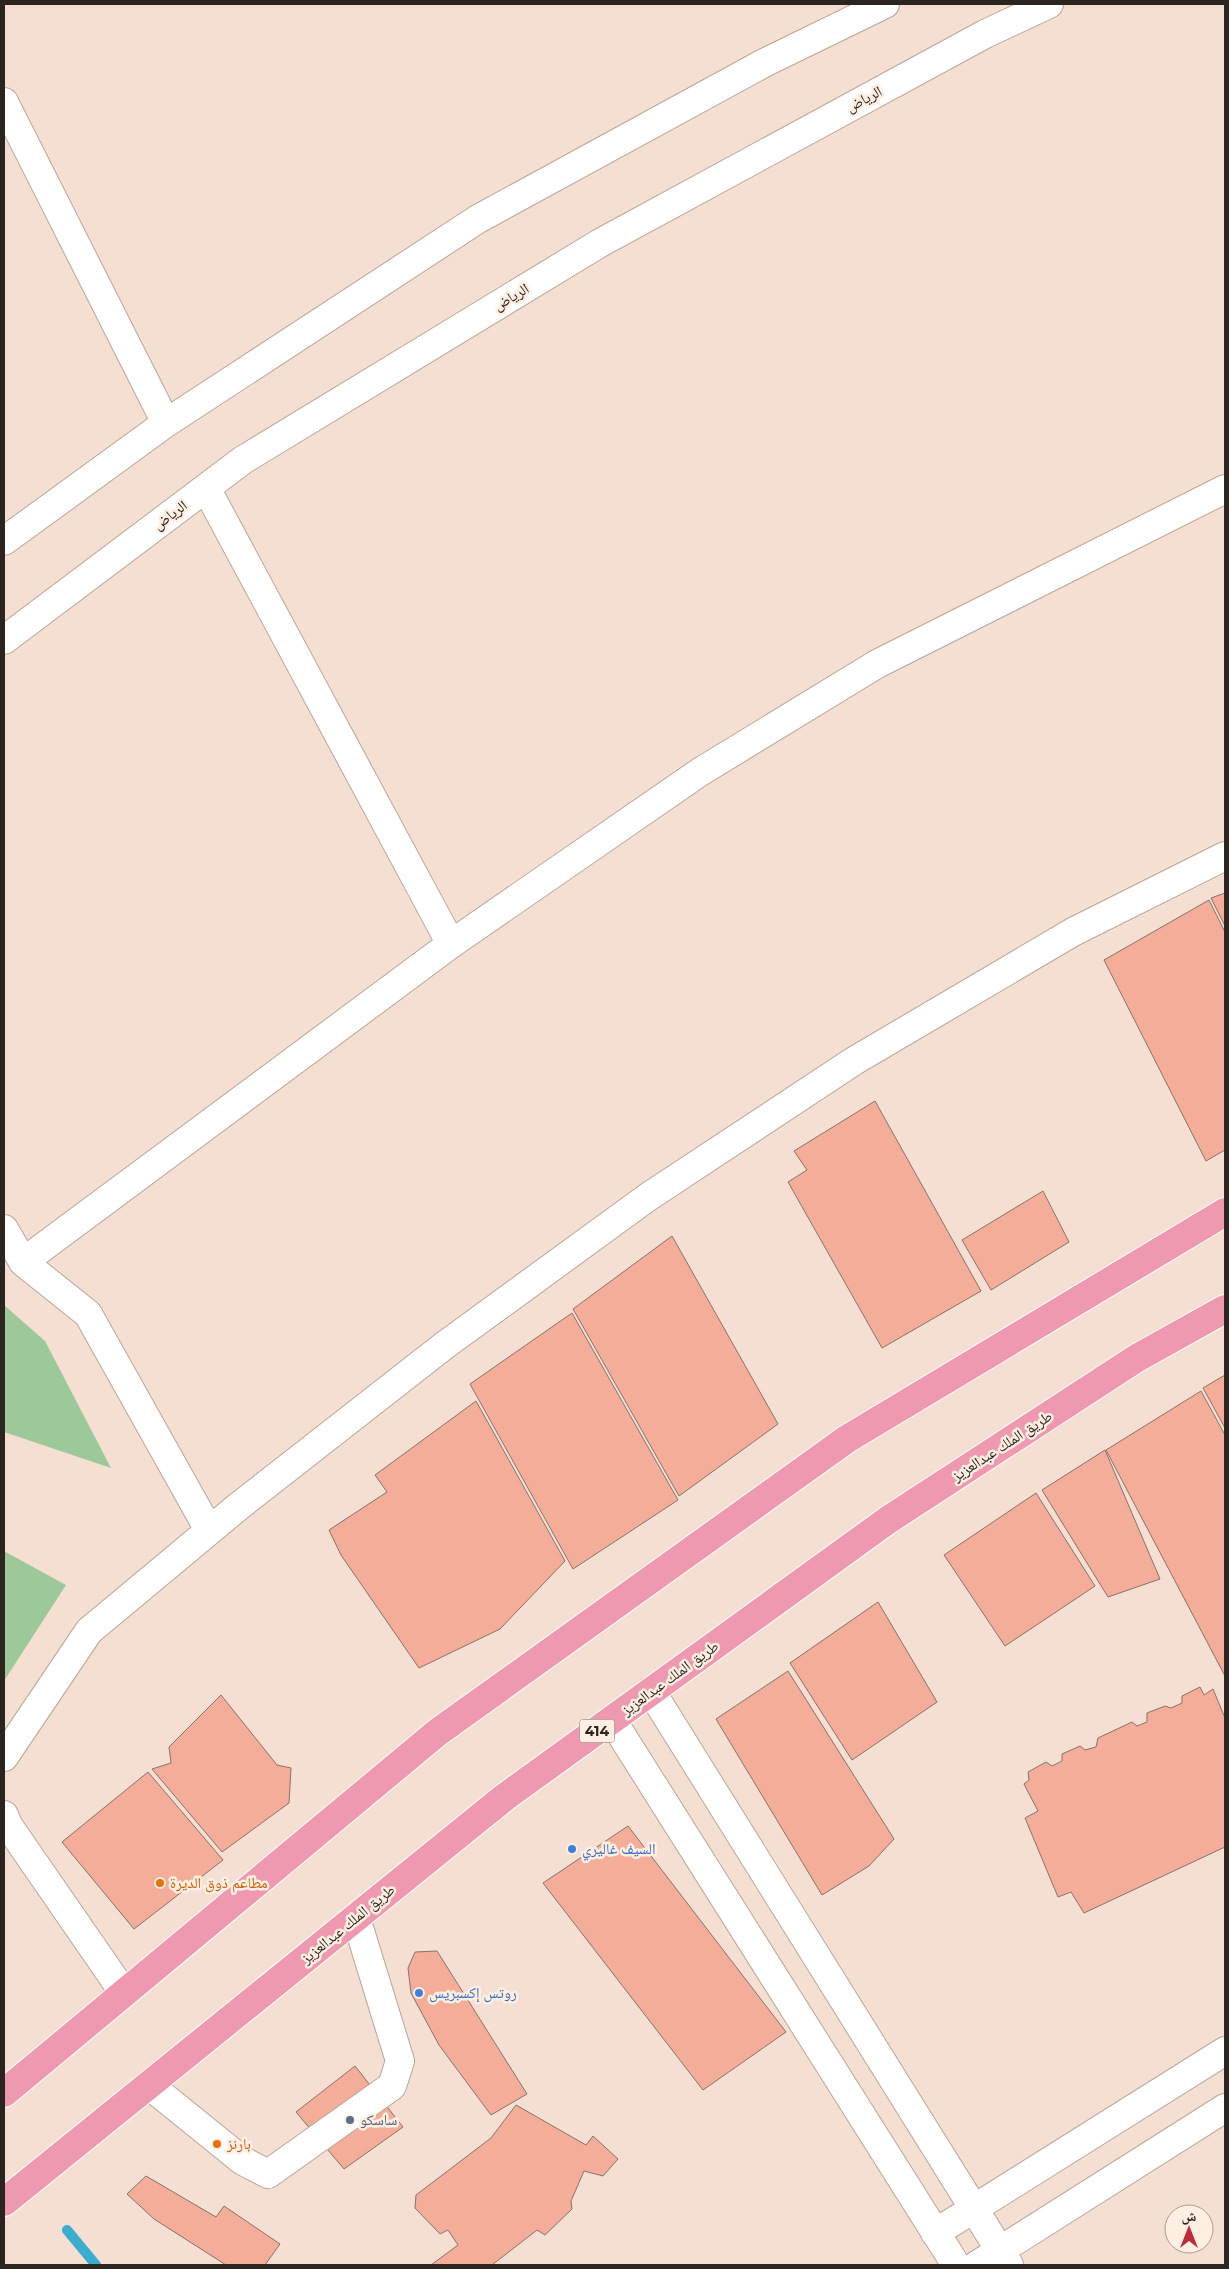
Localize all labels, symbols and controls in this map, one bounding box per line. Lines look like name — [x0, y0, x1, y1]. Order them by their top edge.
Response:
street label: الرياض — [842, 81, 886, 117]
street label: الرياض — [489, 279, 533, 315]
street label: الرياض — [149, 496, 191, 534]
street label: طريق الملك عبدالعزيز — [947, 1406, 1056, 1486]
street label: طريق الملك عبدالعزيز — [617, 1636, 723, 1721]
road number: 414 — [580, 1720, 614, 1742]
place label: السيف غاليري — [582, 1839, 656, 1861]
marker: السيف غاليري — [566, 1843, 578, 1855]
place label: مطاعم ذوق الديرة — [170, 1873, 268, 1893]
marker: مطاعم ذوق الديرة — [154, 1877, 166, 1889]
street label: طريق الملك عبدالعزيز — [296, 1880, 399, 1969]
place label: روتس إكسبريس — [429, 1983, 517, 2003]
marker: روتس إكسبريس — [413, 1987, 425, 1999]
place label: ساسكو — [360, 2110, 398, 2129]
marker: ساسكو — [344, 2114, 356, 2126]
place label: بارنز — [226, 2134, 251, 2153]
marker: بارنز — [211, 2138, 223, 2150]
north arrow — [1164, 2204, 1214, 2254]
text: ش — [1182, 2207, 1197, 2225]

